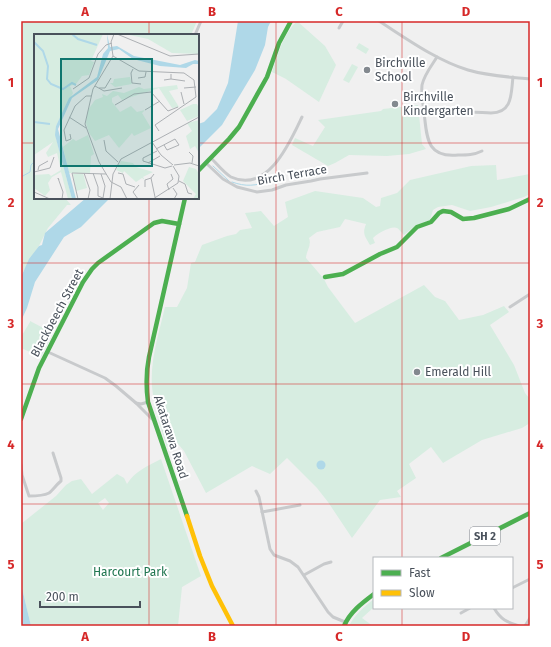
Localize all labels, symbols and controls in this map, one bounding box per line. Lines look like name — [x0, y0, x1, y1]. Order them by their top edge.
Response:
text: A — [80, 4, 89, 19]
text: B — [208, 4, 216, 19]
text: C — [335, 4, 343, 19]
text: D — [462, 4, 471, 19]
inset map — [34, 34, 199, 199]
place label: Birchville School — [375, 56, 425, 84]
marker: Birchville School — [362, 65, 372, 75]
text: 1 — [8, 75, 14, 90]
text: 1 — [537, 75, 543, 90]
place label: Birchville Kindergarten — [403, 90, 474, 118]
marker: Birchville Kindergarten — [390, 99, 400, 109]
street label: Birch Terrace — [256, 162, 328, 188]
text: 2 — [8, 195, 15, 210]
text: 2 — [537, 195, 544, 210]
street label: Blackbeech Street — [28, 266, 86, 359]
text: 3 — [7, 316, 15, 331]
text: 3 — [536, 316, 544, 331]
place label: Emerald Hill — [425, 365, 492, 379]
marker: Emerald Hill — [412, 367, 422, 377]
street label: Akatarawa Road — [151, 394, 191, 480]
text: 4 — [7, 437, 15, 452]
text: 4 — [536, 437, 544, 452]
road number: SH 2 — [470, 527, 500, 545]
text: 5 — [8, 557, 15, 572]
legend — [373, 557, 513, 609]
text: 5 — [537, 557, 544, 572]
park label: Harcourt Park — [93, 565, 168, 579]
text: Fast — [409, 566, 431, 580]
scale bar — [40, 583, 140, 609]
text: Slow — [409, 586, 435, 600]
text: 200 m — [46, 590, 79, 604]
text: A — [80, 629, 89, 644]
text: B — [208, 629, 216, 644]
text: C — [335, 629, 343, 644]
text: D — [462, 629, 471, 644]

